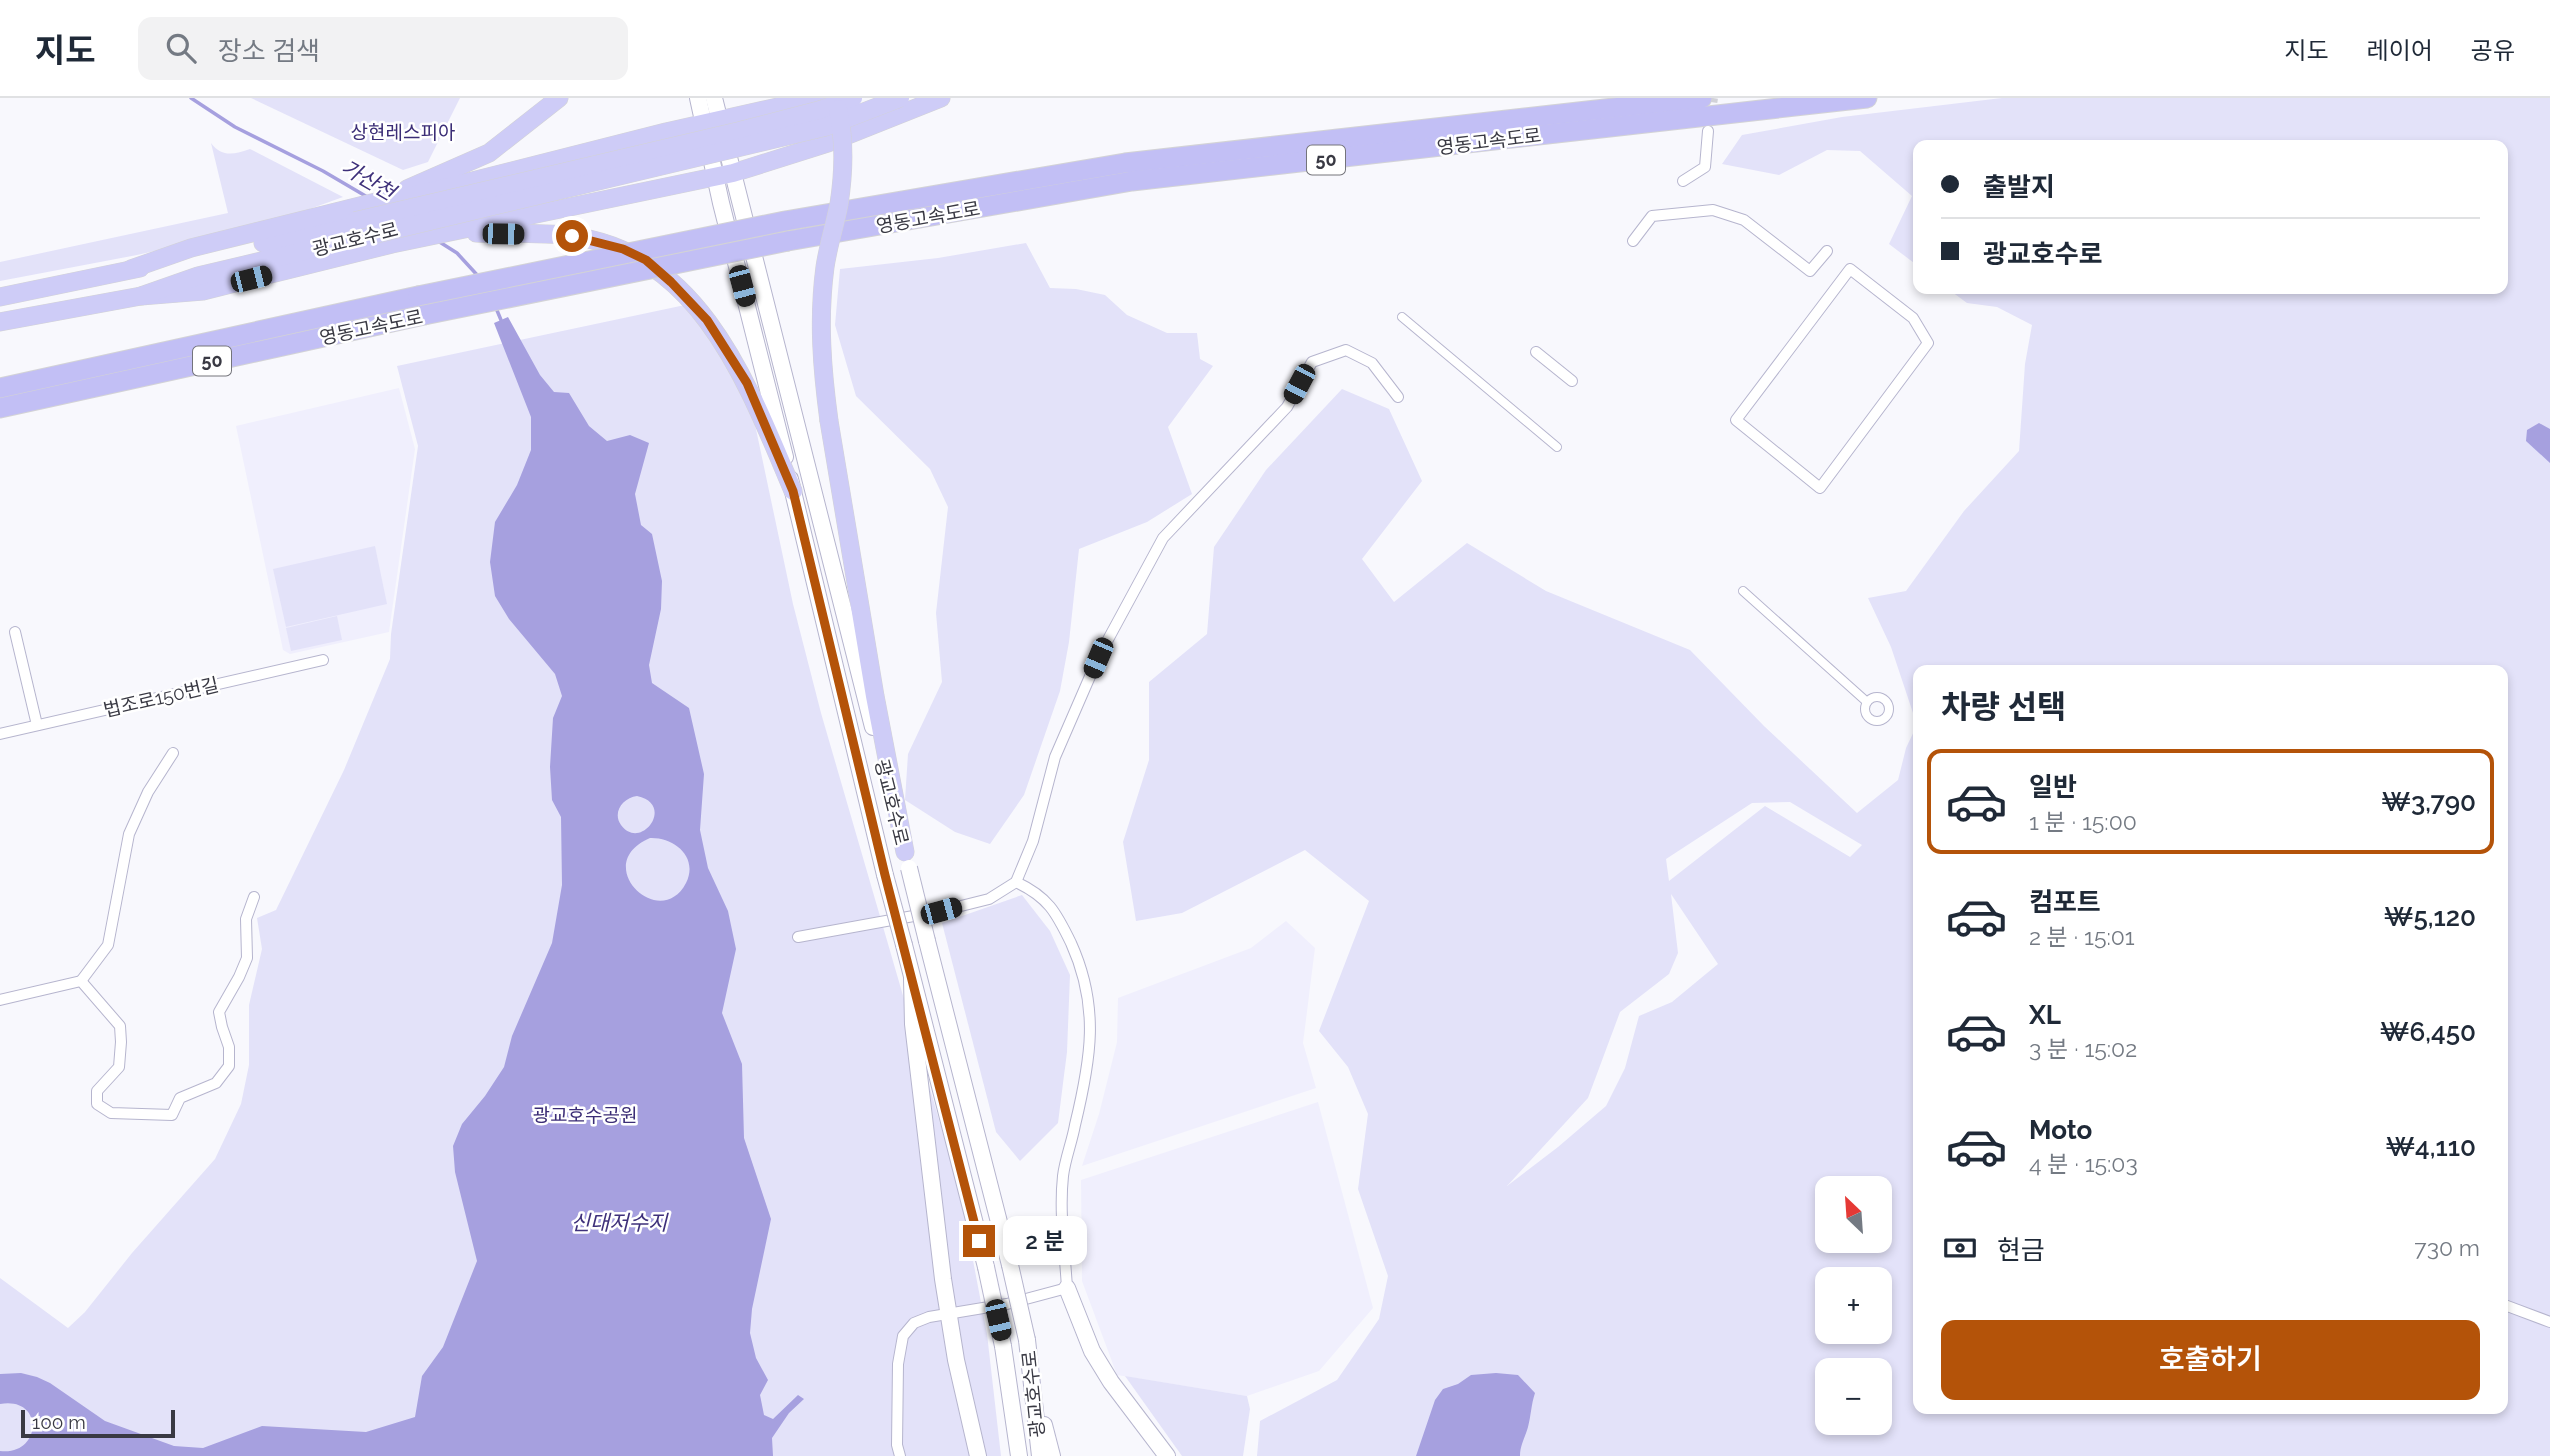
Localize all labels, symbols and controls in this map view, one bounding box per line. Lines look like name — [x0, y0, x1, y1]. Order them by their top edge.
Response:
search box — [138, 17, 628, 80]
icon: search — [162, 29, 200, 67]
text: 지도 — [35, 31, 96, 70]
text: 장소 검색 — [218, 36, 320, 66]
text: 지도 — [2284, 36, 2329, 65]
text: 레이어 — [2367, 36, 2433, 65]
text: 공유 — [2471, 36, 2515, 65]
park label: 상현레스피아 — [351, 121, 455, 143]
street label: 영동고속도로 — [1436, 124, 1542, 158]
road number: 50 — [1307, 146, 1345, 174]
water label: 가산천 — [337, 154, 402, 206]
text: 출발지 — [1983, 172, 2055, 202]
street label: 영동고속도로 — [874, 197, 982, 237]
street label: 광교호수로 — [310, 218, 400, 260]
route start — [556, 220, 588, 252]
car — [482, 223, 525, 245]
text: 광교호수로 — [1983, 239, 2103, 269]
car — [727, 263, 758, 309]
car — [229, 264, 274, 294]
street label: 영동고속도로 — [317, 305, 425, 349]
road number: 50 — [193, 346, 231, 376]
car — [1280, 361, 1319, 407]
car — [1081, 635, 1116, 681]
street label: 법조로150번길 — [101, 673, 221, 721]
text: 차량 선택 — [1941, 688, 2066, 725]
street label: 광교호수로 — [871, 757, 913, 847]
icon: car — [1945, 770, 2008, 833]
text: 일반 — [2029, 772, 2077, 802]
text: ₩3,790 — [2381, 787, 2476, 817]
text: 1 분 · 15:00 — [2029, 808, 2137, 835]
icon: car — [1945, 885, 2008, 948]
text: 컴포트 — [2029, 887, 2101, 917]
car — [918, 895, 965, 927]
text: ₩5,120 — [2384, 902, 2476, 932]
text: 2 분 · 15:01 — [2029, 923, 2135, 950]
icon: car — [1945, 1000, 2008, 1063]
text: XL — [2029, 1000, 2061, 1030]
text: ₩6,450 — [2380, 1017, 2476, 1047]
text: 3 분 · 15:02 — [2029, 1035, 2137, 1062]
park label: 광교호수공원 — [533, 1104, 637, 1126]
icon: car — [1945, 1115, 2008, 1178]
text: Moto — [2029, 1115, 2092, 1145]
text: ₩4,110 — [2385, 1132, 2476, 1162]
text: 4 분 · 15:03 — [2029, 1150, 2138, 1177]
north arrow — [1815, 1176, 1892, 1253]
map controls — [1815, 1176, 1892, 1435]
water label: 신대저수지 — [571, 1210, 669, 1235]
callout: 2 분 — [1004, 1216, 1088, 1266]
route end — [963, 1225, 995, 1257]
text: 2 분 — [1025, 1227, 1065, 1254]
icon: cash — [1941, 1229, 1979, 1267]
text: 730 m — [2414, 1234, 2480, 1261]
text: 현금 — [1997, 1235, 2045, 1265]
button: + — [1815, 1267, 1892, 1344]
car — [984, 1297, 1013, 1343]
button: 호출하기 — [1941, 1320, 2480, 1400]
street label: 광교호수로 — [1017, 1349, 1049, 1439]
button: − — [1815, 1358, 1892, 1435]
scale bar — [21, 1407, 175, 1439]
text: 100 m — [32, 1411, 86, 1433]

